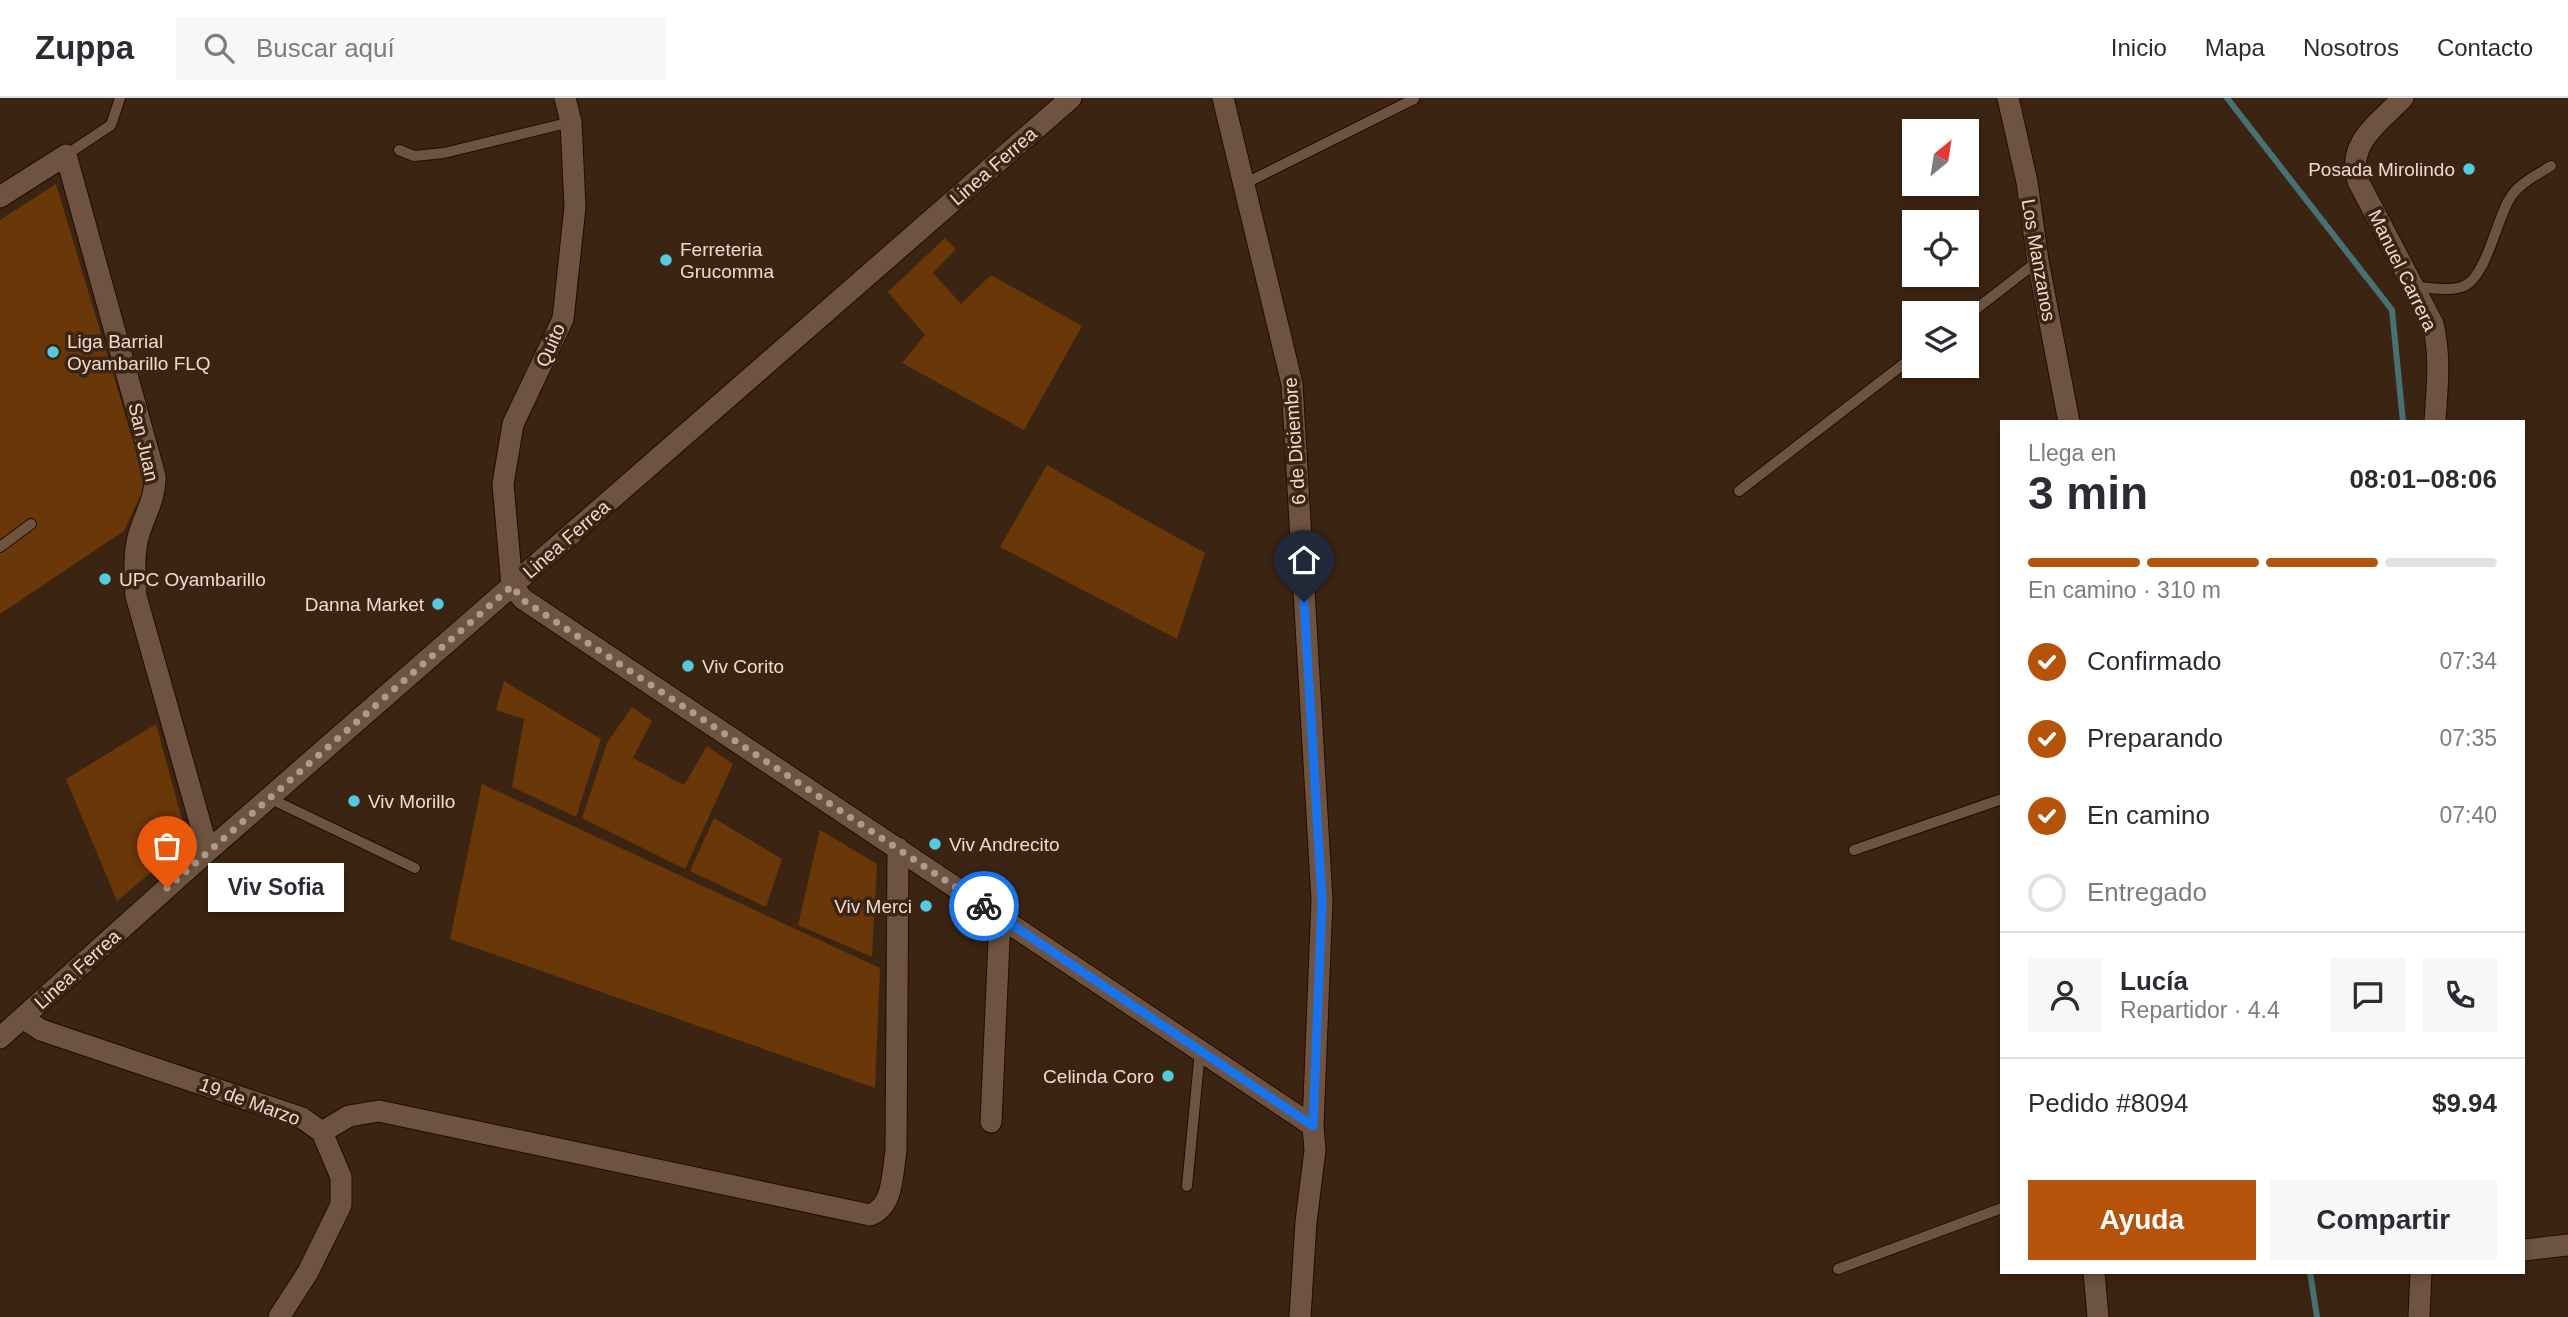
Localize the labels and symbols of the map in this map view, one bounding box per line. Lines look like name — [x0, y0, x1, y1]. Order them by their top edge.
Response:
north arrow — [1902, 119, 1979, 196]
street label: Linea Ferrea — [946, 123, 1041, 210]
place label: Posada Mirolindo — [2308, 159, 2455, 180]
marker: Posada Mirolindo — [2461, 161, 2477, 177]
street label: Los Manzanos — [2017, 197, 2060, 323]
street label: Manuel Carrera — [2364, 206, 2441, 335]
place label: Ferreteria Grucomma — [680, 239, 774, 282]
marker: Ferreteria Grucomma — [658, 252, 674, 268]
street label: Quito — [532, 320, 569, 370]
place label: Liga Barrial Oyambarillo FLQ — [67, 331, 211, 374]
marker: Liga Barrial Oyambarillo FLQ — [45, 344, 61, 360]
street label: 6 de Diciembre — [1280, 376, 1309, 505]
street label: San Juan — [124, 401, 163, 484]
street label: Linea Ferrea — [519, 496, 614, 583]
pin — [1274, 530, 1334, 602]
place label: UPC Oyambarillo — [119, 569, 266, 590]
marker: UPC Oyambarillo — [97, 571, 113, 587]
place label: Danna Market — [305, 594, 425, 615]
marker: Danna Market — [430, 596, 446, 612]
place label: Viv Corito — [702, 656, 784, 677]
marker: Viv Corito — [680, 658, 696, 674]
place label: Viv Morillo — [368, 791, 455, 812]
marker: Viv Morillo — [346, 793, 362, 809]
pin — [137, 816, 197, 888]
place label: Viv Andrecito — [949, 834, 1060, 855]
marker: Viv Andrecito — [927, 836, 943, 852]
callout: Viv Sofia — [209, 864, 346, 912]
courier — [949, 871, 1019, 941]
place label: Viv Merci — [834, 896, 912, 917]
marker: Viv Merci — [918, 898, 934, 914]
street label: Linea Ferrea — [30, 925, 125, 1013]
place label: Celinda Coro — [1043, 1066, 1154, 1087]
marker: Celinda Coro — [1160, 1068, 1176, 1084]
street label: 19 de Marzo — [197, 1074, 303, 1129]

